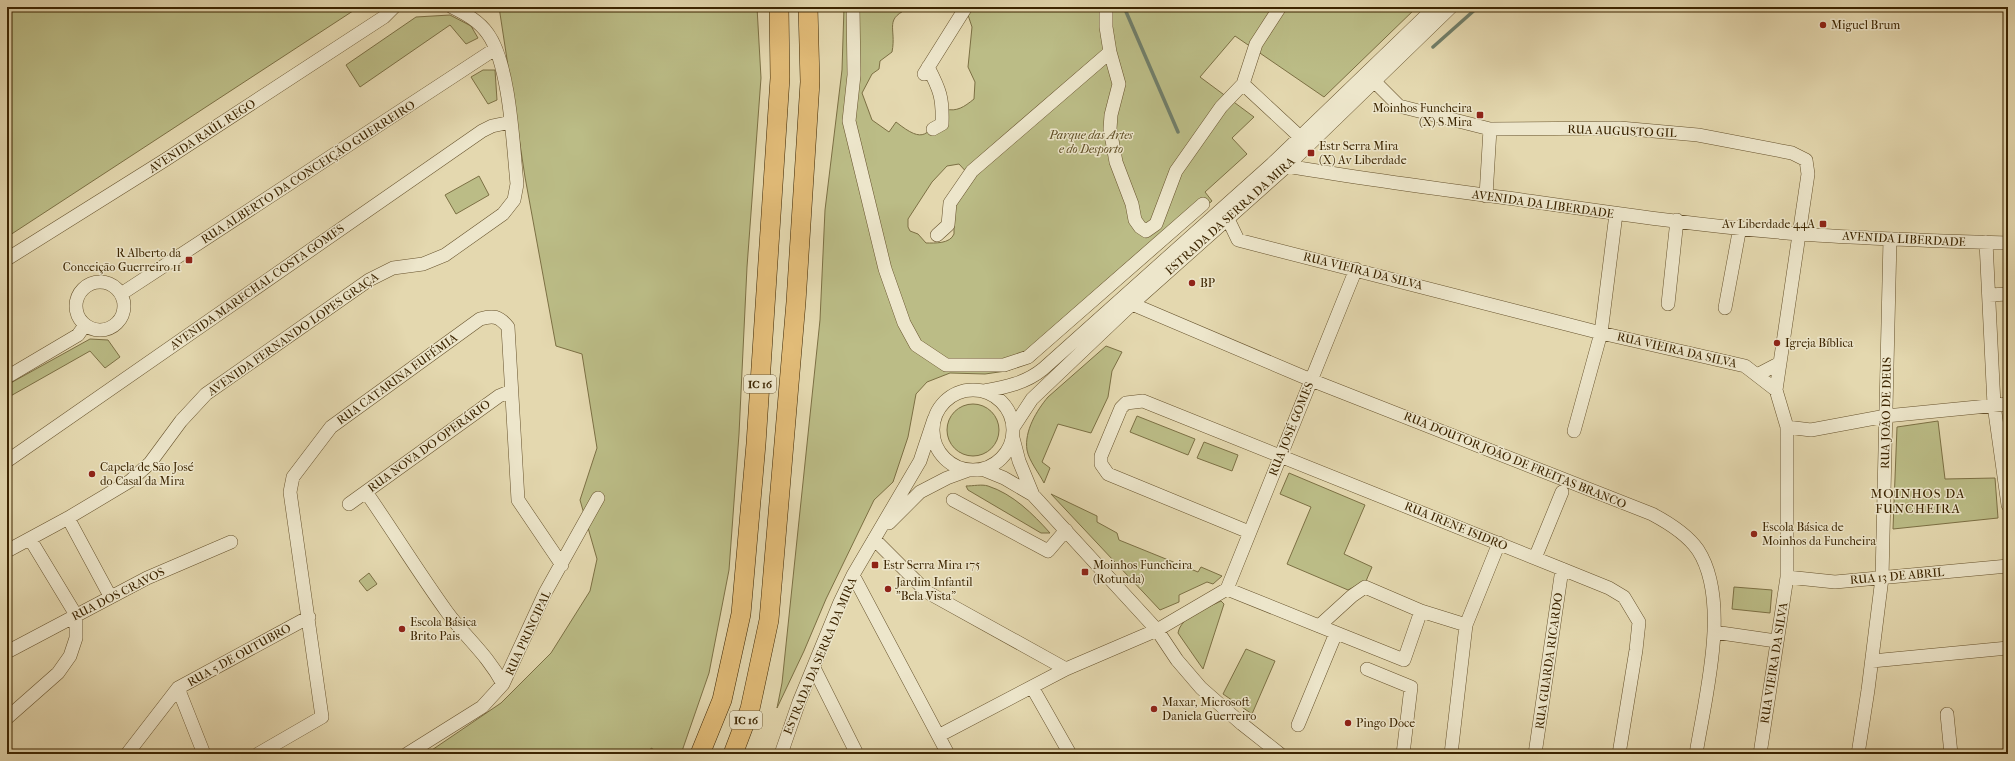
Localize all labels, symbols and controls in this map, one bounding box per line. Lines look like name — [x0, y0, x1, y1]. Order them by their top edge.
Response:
place label: Miguel Brum — [1831, 18, 1900, 32]
marker: Miguel Brum — [1818, 20, 1828, 30]
street label: AVENIDA RAÚL REGO — [145, 95, 258, 176]
street label: RUA ALBERTO DA CONCEIÇÃO GUERREIRO — [198, 97, 418, 247]
place label: Moinhos Funcheira (X) S Mira — [1373, 101, 1472, 129]
marker: Moinhos Funcheira (X) S Mira — [1475, 110, 1485, 120]
street label: RUA AUGUSTO GIL — [1567, 122, 1678, 140]
park label: Parque das Artes e do Desporto — [1048, 128, 1133, 156]
place label: Estr Serra Mira (X) Av Liberdade — [1319, 139, 1407, 167]
marker: Estr Serra Mira (X) Av Liberdade — [1306, 148, 1316, 158]
street label: ESTRADA DA SERRA DA MIRA — [1162, 154, 1298, 278]
street label: AVENIDA DA LIBERDADE — [1470, 187, 1615, 221]
place label: Av Liberdade 44A — [1721, 217, 1815, 231]
marker: Av Liberdade 44A — [1818, 219, 1828, 229]
street label: AVENIDA MARECHAL COSTA GOMES — [166, 221, 347, 353]
street label: AVENIDA LIBERDADE — [1841, 229, 1966, 249]
place label: R Alberto da Conceição Guerreiro 11 — [63, 246, 181, 275]
street label: RUA VIEIRA DA SILVA — [1302, 249, 1424, 293]
marker: R Alberto da Conceição Guerreiro 11 — [184, 255, 194, 265]
street label: AVENIDA FERNANDO LOPES GRAÇA — [204, 269, 381, 399]
place label: BP — [1200, 276, 1215, 290]
marker: BP — [1187, 278, 1197, 288]
street label: RUA VIEIRA DA SILVA — [1616, 329, 1739, 371]
street label: RUA CATARINA EUFÉMIA — [333, 330, 460, 427]
place label: Igreja Bíblica — [1785, 336, 1854, 350]
marker: Igreja Bíblica — [1772, 338, 1782, 348]
street label: RUA JOÃO DE DEUS — [1878, 357, 1894, 469]
road number: IC 16 — [744, 375, 776, 393]
street label: RUA JOSÉ GOMES — [1265, 380, 1316, 478]
street label: RUA NOVA DO OPERÁRIO — [364, 396, 493, 495]
street label: RUA DOUTOR JOÃO DE FREITAS BRANCO — [1402, 409, 1628, 511]
place label: Capela de São José do Casal da Mira — [100, 460, 194, 488]
marker: Capela de São José do Casal da Mira — [87, 469, 97, 479]
district label: MOINHOS DA FUNCHEIRA — [1871, 486, 1965, 516]
street label: RUA IRENE ISIDRO — [1402, 499, 1510, 553]
place label: Escola Básica de Moinhos da Funcheira — [1762, 520, 1876, 548]
marker: Escola Básica de Moinhos da Funcheira — [1749, 529, 1759, 539]
place label: Estr Serra Mira 175 — [883, 558, 980, 572]
place label: Moinhos Funcheira (Rotunda) — [1093, 558, 1193, 586]
marker: Estr Serra Mira 175 — [870, 560, 880, 570]
street label: RUA DOS CRAVOS — [69, 565, 167, 623]
street label: RUA 13 DE ABRIL — [1849, 565, 1946, 587]
marker: Moinhos Funcheira (Rotunda) — [1080, 567, 1090, 577]
street label: ESTRADA DA SERRA DA MIRA — [781, 575, 860, 737]
place label: Jardim Infantil "Bela Vista" — [895, 575, 973, 603]
marker: Jardim Infantil "Bela Vista" — [883, 584, 893, 594]
street label: RUA PRINCIPAL — [502, 588, 554, 678]
street label: RUA GUARDA RICARDO — [1532, 592, 1566, 730]
street label: RUA VIEIRA DA SILVA — [1757, 601, 1791, 725]
place label: Escola Básica Brito Pais — [410, 615, 477, 643]
street label: RUA 5 DE OUTUBRO — [185, 621, 293, 689]
marker: Escola Básica Brito Pais — [397, 624, 407, 634]
place label: Maxar, Microsoft Daniela Guerreiro — [1162, 695, 1256, 723]
marker: Maxar, Microsoft Daniela Guerreiro — [1149, 704, 1159, 714]
road number: IC 16 — [730, 711, 762, 729]
place label: Pingo Doce — [1356, 716, 1415, 730]
marker: Pingo Doce — [1343, 718, 1353, 728]

